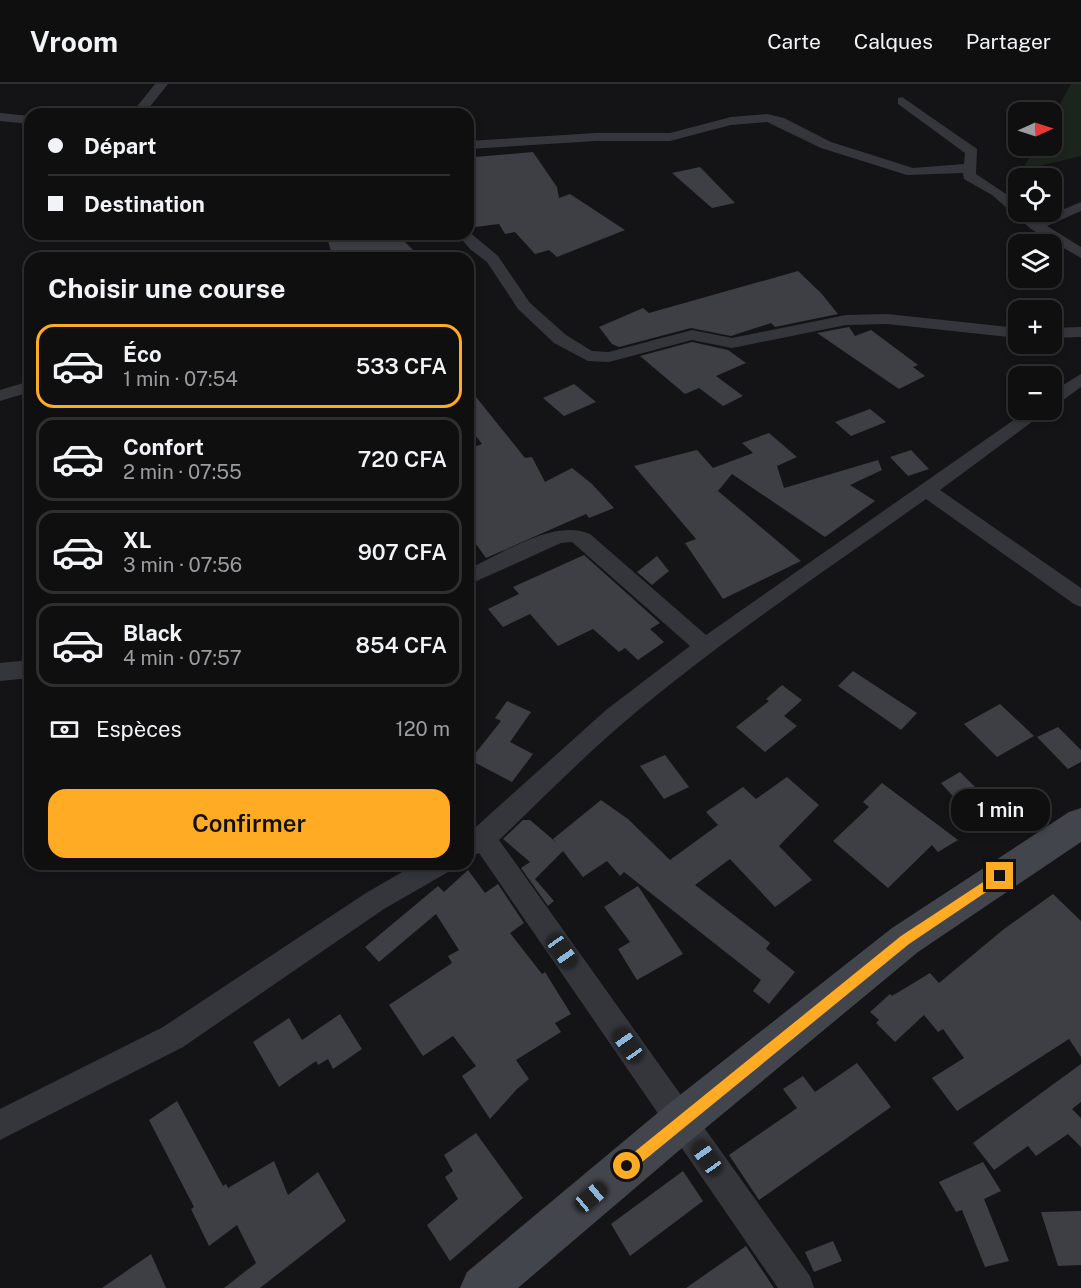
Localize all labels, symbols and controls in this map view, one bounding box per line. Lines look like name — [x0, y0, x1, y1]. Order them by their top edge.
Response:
text: Vroom — [30, 25, 118, 58]
text: Carte — [767, 29, 821, 54]
text: Calques — [854, 29, 933, 54]
text: Partager — [966, 29, 1051, 54]
north arrow — [1008, 102, 1062, 156]
map controls — [1008, 102, 1062, 420]
text: Départ — [84, 133, 156, 159]
button: locate — [1008, 168, 1062, 222]
text: Destination — [84, 191, 205, 217]
button: layers — [1008, 234, 1062, 288]
text: Choisir une course — [48, 272, 286, 304]
button: + — [1008, 300, 1062, 354]
icon: car — [51, 339, 105, 393]
text: Éco — [123, 341, 162, 367]
text: 533 CFA — [356, 353, 447, 379]
button: − — [1008, 366, 1062, 420]
text: 1 min · 07:54 — [123, 367, 238, 391]
icon: car — [51, 432, 105, 486]
text: Confort — [123, 434, 204, 460]
text: 720 CFA — [358, 446, 447, 472]
text: 2 min · 07:55 — [123, 460, 242, 484]
icon: car — [51, 525, 105, 579]
text: XL — [123, 527, 151, 553]
text: 907 CFA — [358, 539, 447, 565]
text: 3 min · 07:56 — [123, 553, 242, 577]
icon: car — [51, 618, 105, 672]
text: Black — [123, 620, 182, 646]
text: 854 CFA — [356, 632, 447, 658]
text: 4 min · 07:57 — [123, 646, 242, 670]
icon: cash — [48, 713, 81, 746]
text: Espèces — [96, 716, 182, 742]
text: 120 m — [396, 717, 450, 741]
button: Confirmer — [48, 789, 450, 858]
callout: 1 min — [950, 789, 1050, 831]
text: 1 min — [977, 798, 1024, 822]
route end — [986, 862, 1013, 889]
car — [544, 931, 580, 971]
car — [610, 1025, 646, 1065]
car — [689, 1138, 725, 1178]
route start — [613, 1152, 640, 1179]
car — [571, 1179, 611, 1215]

